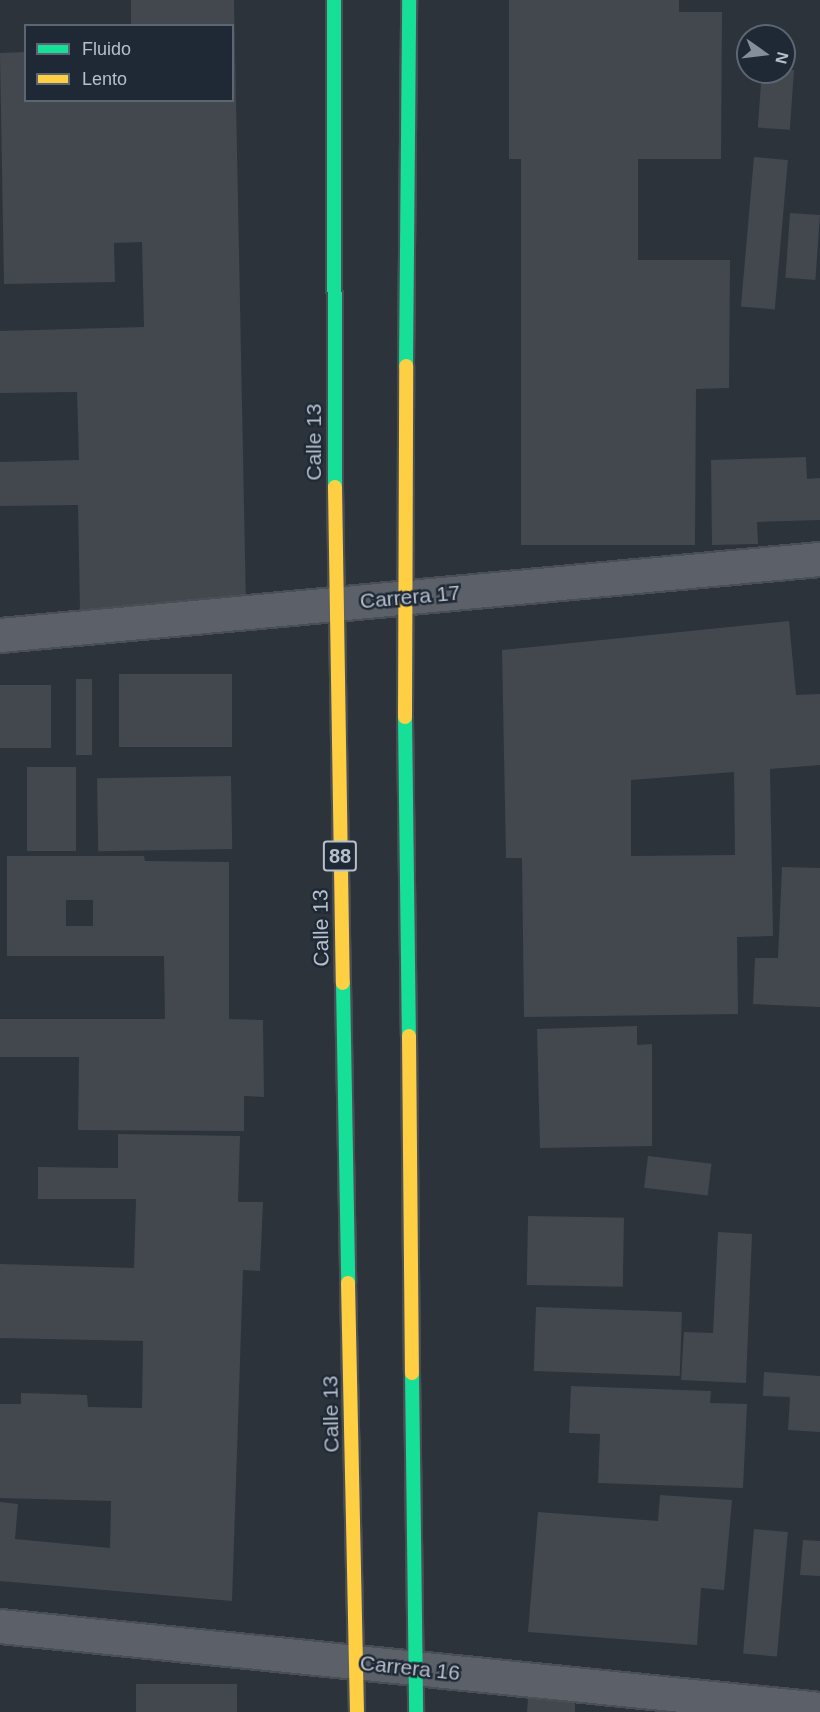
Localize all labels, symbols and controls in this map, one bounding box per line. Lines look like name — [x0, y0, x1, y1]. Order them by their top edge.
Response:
legend — [24, 24, 234, 102]
north arrow — [736, 24, 796, 84]
text: Fluido — [82, 39, 131, 59]
text: N — [772, 50, 792, 66]
text: Lento — [82, 69, 127, 89]
street label: Calle 13 — [301, 403, 327, 481]
street label: Carrera 17 — [359, 580, 461, 614]
road number: 88 — [322, 839, 358, 873]
street label: Calle 13 — [308, 889, 334, 967]
street label: Calle 13 — [318, 1375, 344, 1453]
street label: Carrera 16 — [359, 1650, 461, 1686]

